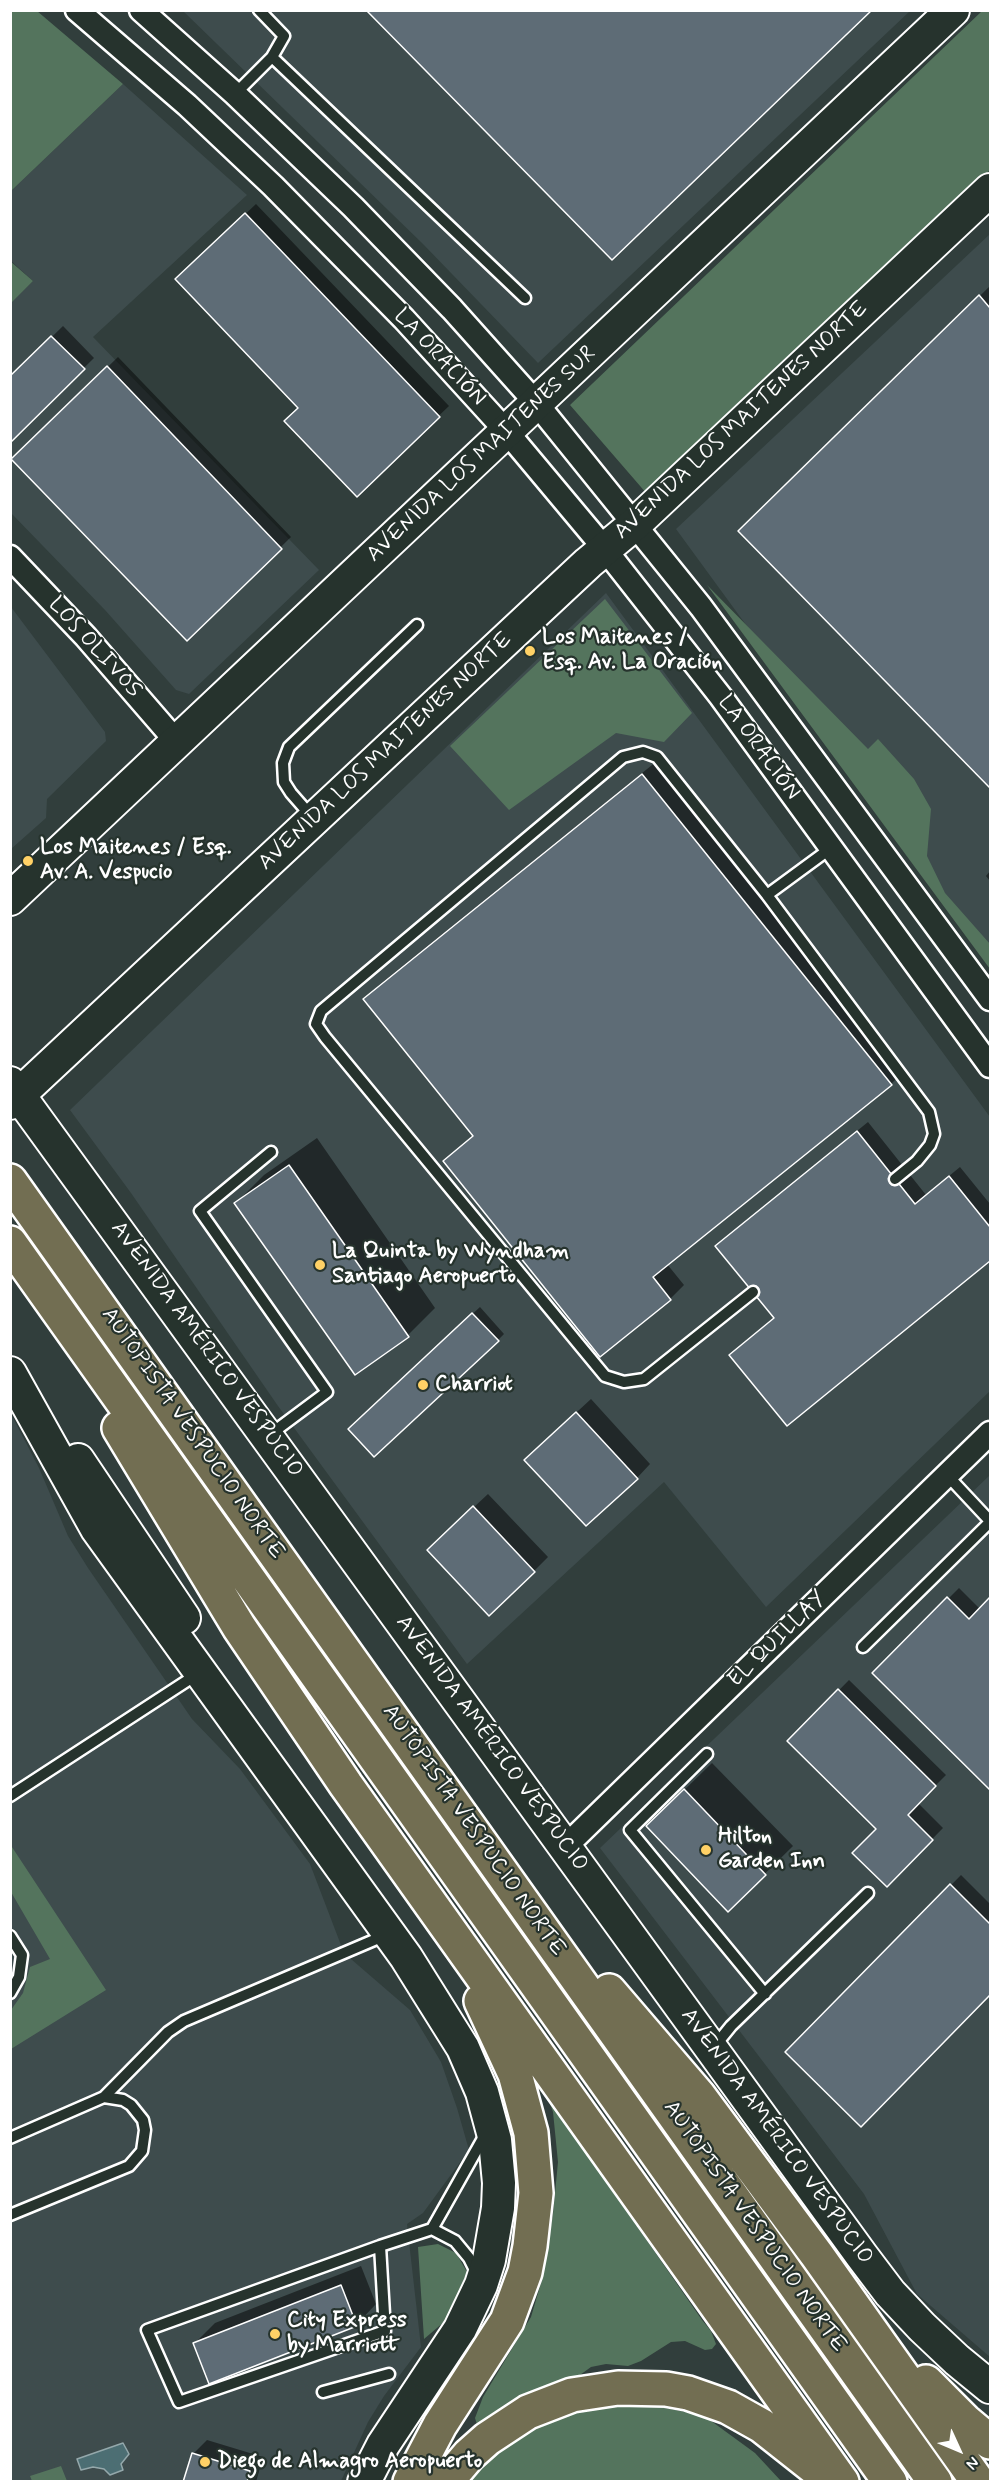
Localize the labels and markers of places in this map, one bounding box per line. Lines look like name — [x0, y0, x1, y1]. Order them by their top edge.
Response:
place label: Los Maitenes / Esq. Av. La Oración — [542, 625, 723, 676]
marker: Los Maitenes / Esq. Av. La Oración — [523, 644, 537, 658]
place label: Los Maitenes / Esq. Av. A. Vespucio — [40, 835, 232, 886]
marker: Los Maitenes / Esq. Av. A. Vespucio — [21, 854, 35, 868]
place label: La Quinta by Wyndham Santiago Aeropuerto — [332, 1239, 569, 1290]
marker: La Quinta by Wyndham Santiago Aeropuerto — [313, 1258, 327, 1272]
place label: Charriot — [435, 1372, 513, 1398]
marker: Charriot — [416, 1378, 430, 1392]
place label: Hilton Garden Inn — [718, 1824, 825, 1876]
marker: Hilton Garden Inn — [699, 1843, 713, 1857]
place label: City Express by Marriott — [287, 2308, 407, 2360]
marker: City Express by Marriott — [268, 2327, 282, 2341]
place label: Diego de Almagro Aeropuerto — [217, 2449, 482, 2475]
marker: Diego de Almagro Aeropuerto — [198, 2455, 212, 2469]

